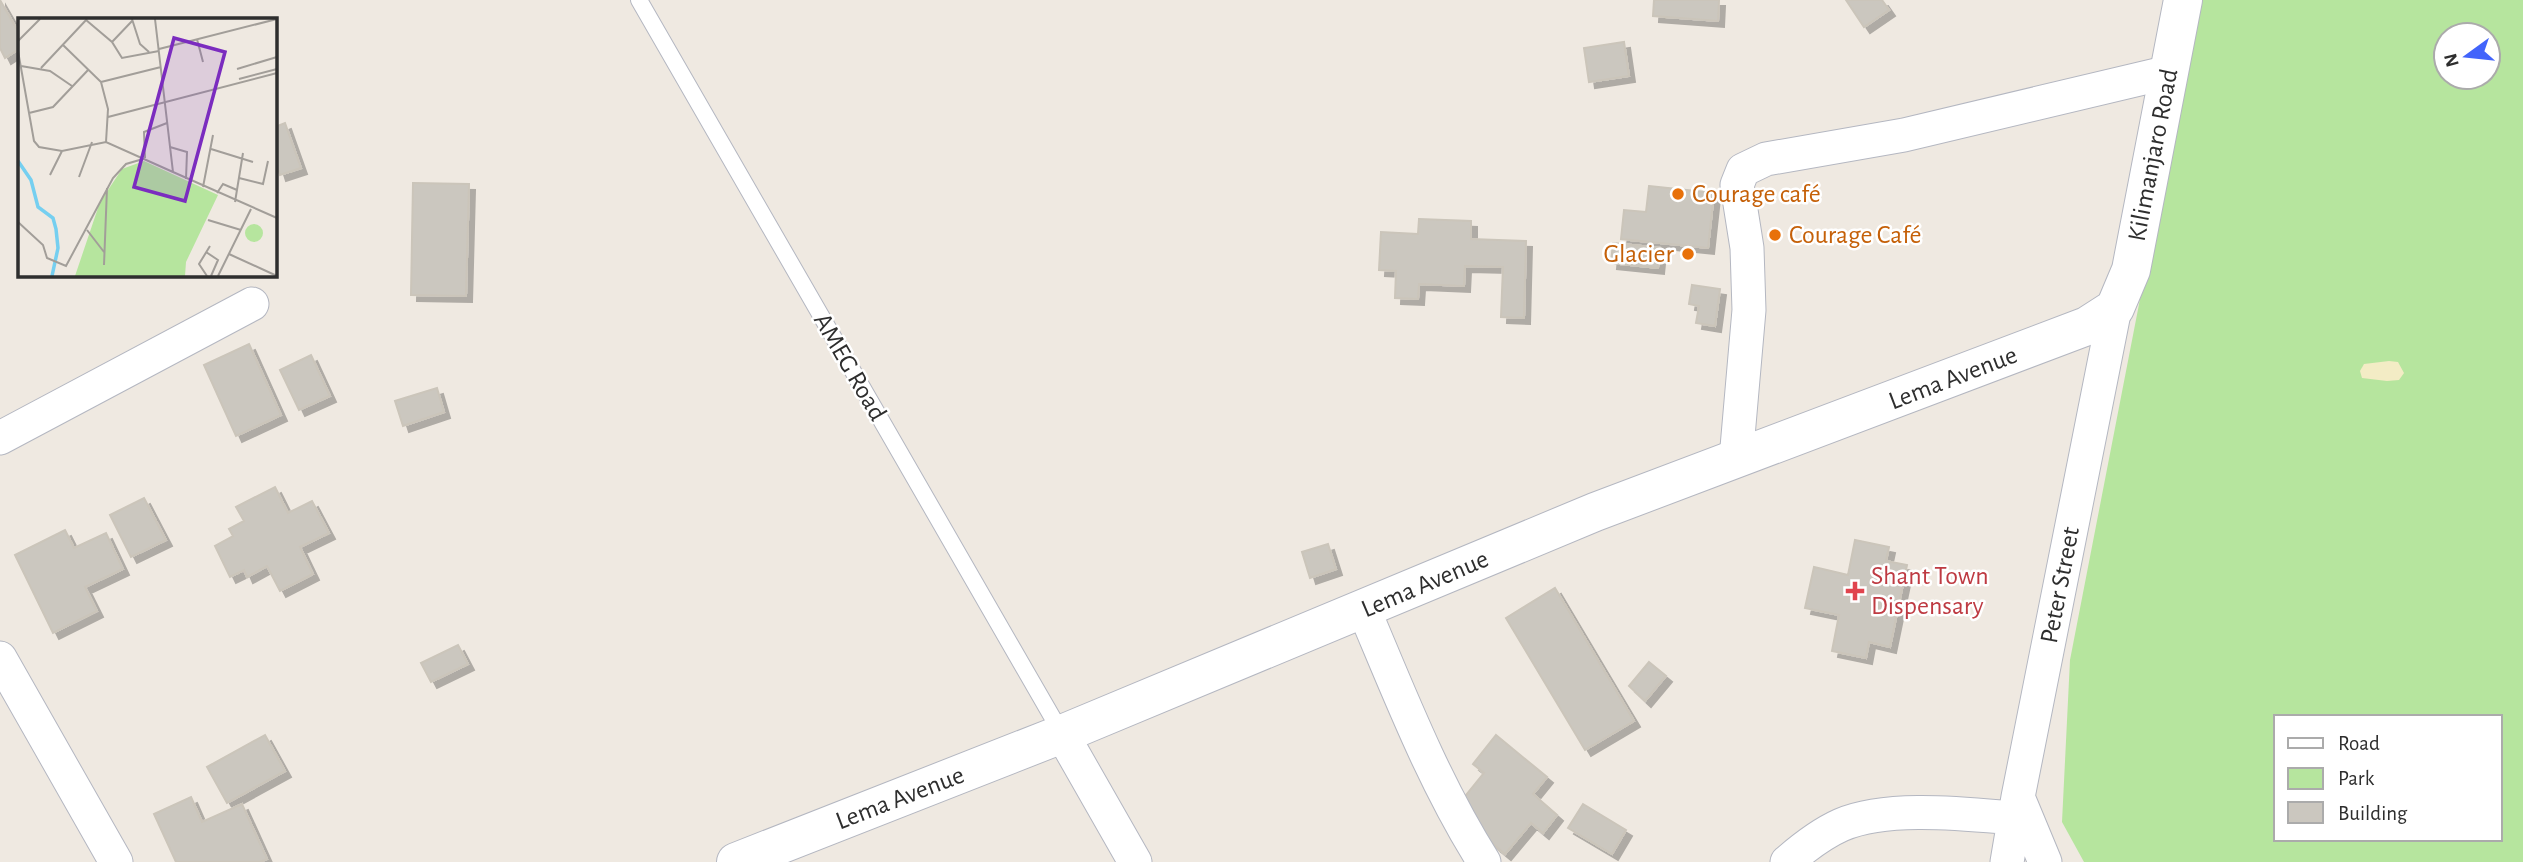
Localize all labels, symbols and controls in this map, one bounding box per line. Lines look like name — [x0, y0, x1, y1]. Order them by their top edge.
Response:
inset map — [18, 18, 276, 276]
north arrow — [2432, 21, 2502, 91]
text: N — [2441, 51, 2463, 69]
street label: Kilimanjaro Road — [2124, 67, 2182, 243]
place label: Courage café — [1692, 181, 1821, 207]
marker: Courage café — [1670, 186, 1686, 202]
place label: Courage Café — [1789, 222, 1922, 248]
marker: Courage Café — [1767, 227, 1783, 243]
place label: Glacier — [1604, 241, 1675, 267]
marker: Glacier — [1680, 246, 1696, 262]
street label: AMEG Road — [809, 309, 891, 425]
street label: Lema Avenue — [1885, 342, 2021, 414]
street label: Peter Street — [2036, 524, 2084, 646]
street label: Lema Avenue — [1358, 546, 1492, 622]
place label: Shant Town Dispensary — [1871, 563, 1989, 619]
marker: Shant Town Dispensary — [1845, 581, 1865, 601]
legend — [2274, 715, 2502, 841]
text: Road — [2338, 733, 2380, 754]
street label: Lema Avenue — [832, 762, 968, 834]
text: Park — [2338, 768, 2375, 789]
text: Building — [2338, 803, 2408, 824]

